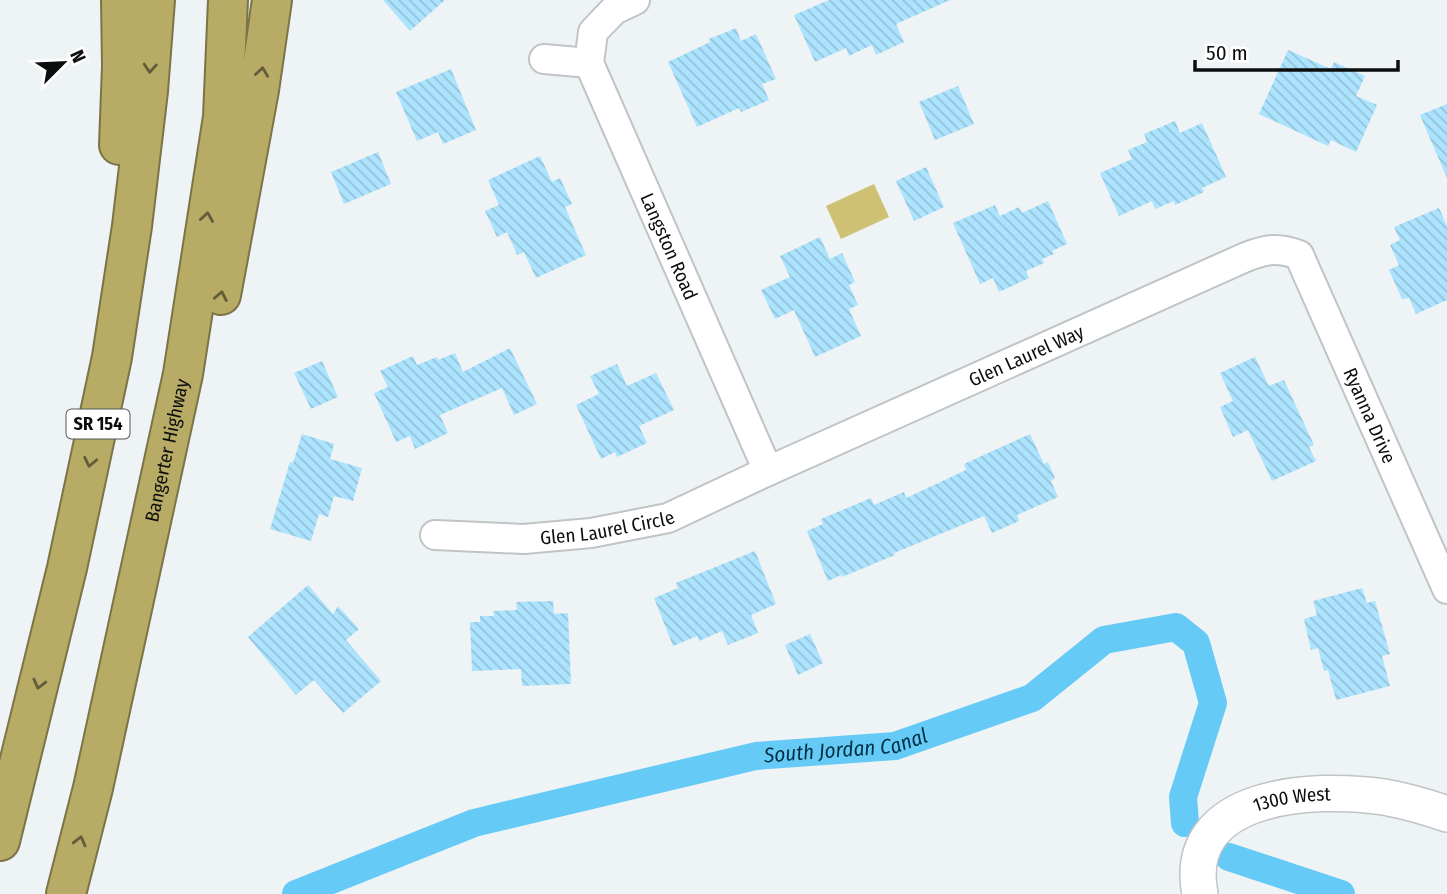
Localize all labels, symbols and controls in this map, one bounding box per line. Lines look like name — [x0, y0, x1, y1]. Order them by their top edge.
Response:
north arrow — [28, 28, 98, 98]
scale bar — [1195, 28, 1398, 72]
text: 50 m — [1206, 40, 1248, 66]
text: N — [65, 46, 91, 66]
one-way arrow — [143, 63, 158, 74]
one-way arrow — [254, 66, 269, 78]
street label: Langston Road — [636, 189, 703, 303]
one-way arrow — [199, 211, 214, 223]
one-way arrow — [212, 290, 227, 302]
street label: Glen Laurel Way — [965, 320, 1088, 391]
street label: Ryanna Drive — [1339, 364, 1401, 467]
street label: Bangerter Highway — [140, 376, 193, 524]
road number: SR 154 — [66, 410, 130, 438]
one-way arrow — [83, 456, 98, 468]
street label: Glen Laurel Circle — [539, 505, 678, 549]
one-way arrow — [33, 678, 47, 690]
water label: South Jordan Canal — [762, 723, 931, 768]
street label: 1300 West — [1250, 782, 1332, 816]
one-way arrow — [72, 835, 86, 847]

